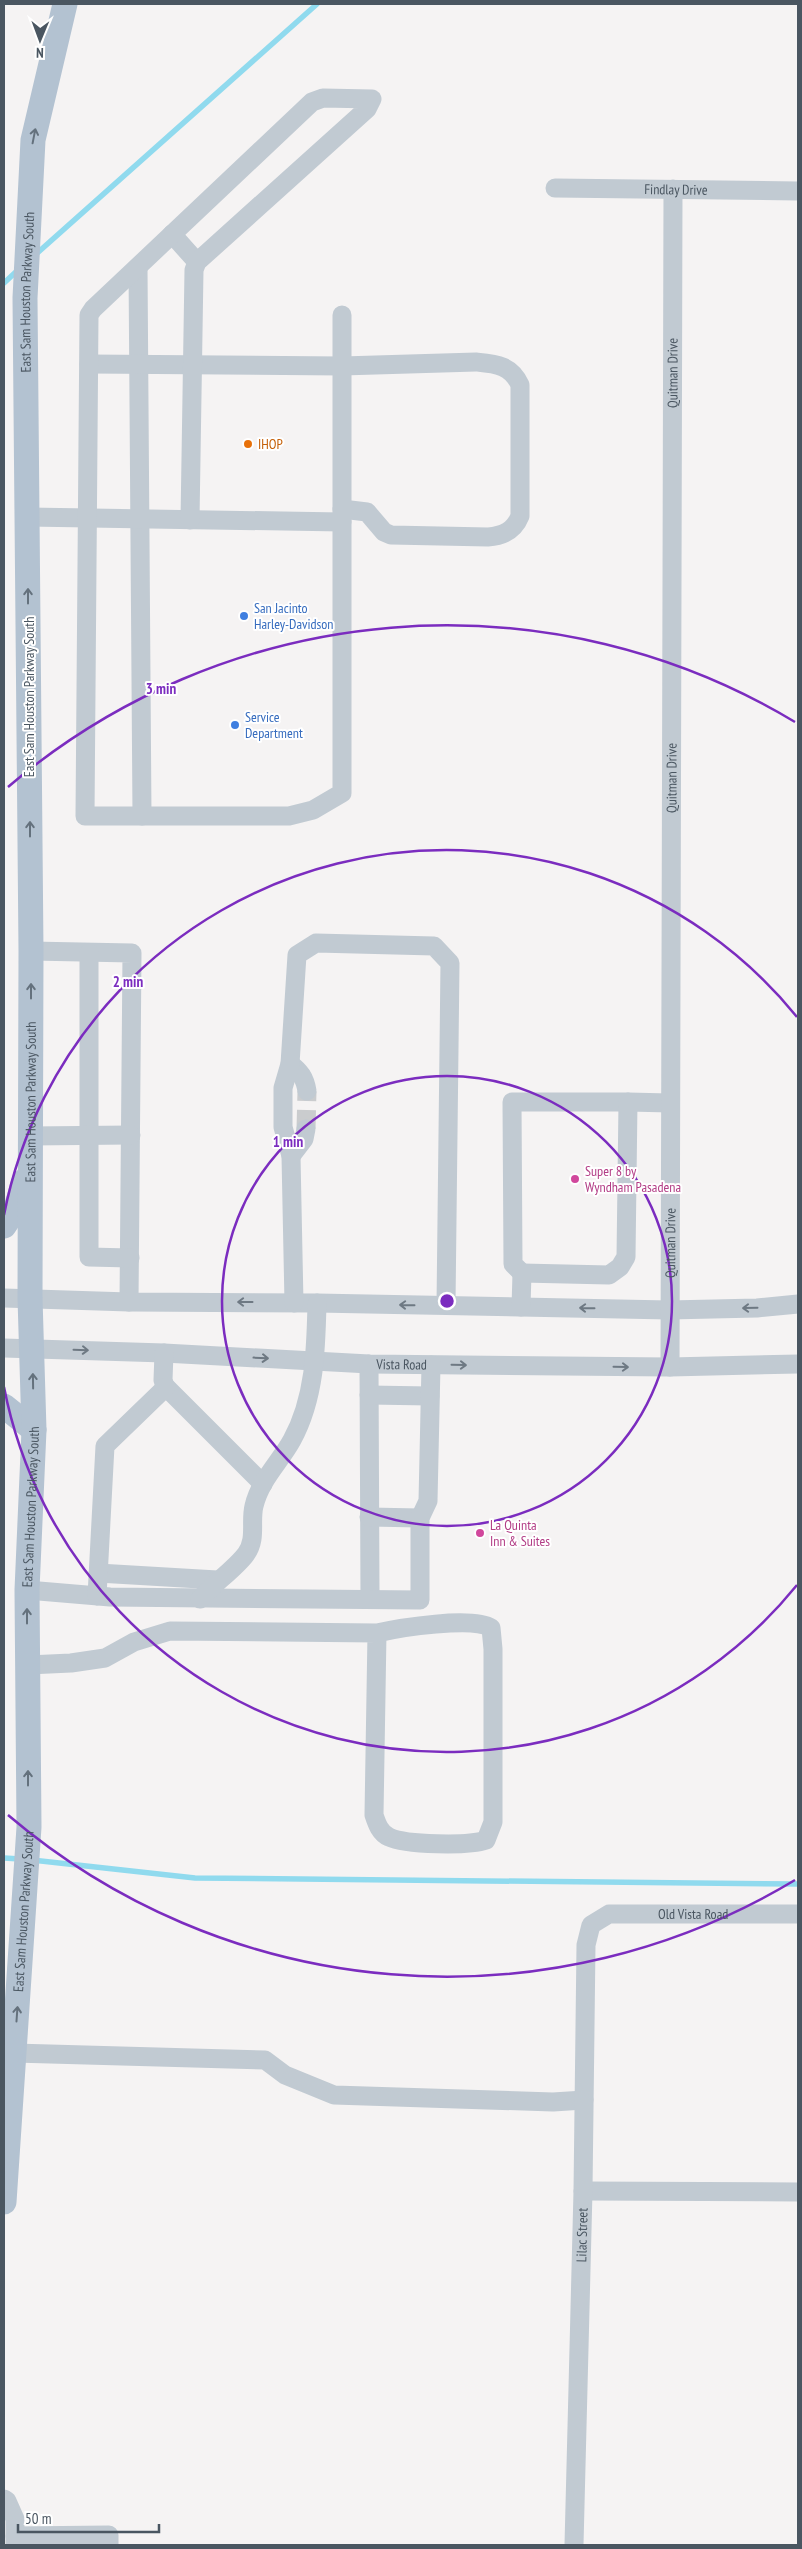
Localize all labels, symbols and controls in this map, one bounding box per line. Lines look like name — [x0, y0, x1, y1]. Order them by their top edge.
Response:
north arrow — [15, 15, 65, 65]
text: N — [36, 44, 44, 62]
one-way arrow — [30, 128, 40, 144]
street label: Findlay Drive — [644, 180, 708, 199]
street label: East Sam Houston Parkway South — [16, 211, 38, 373]
street label: Quitman Drive — [663, 338, 682, 408]
place label: IHOP — [258, 435, 283, 453]
marker: IHOP — [242, 438, 254, 450]
one-way arrow — [23, 588, 33, 604]
place label: San Jacinto Harley-Davidson — [254, 599, 334, 633]
marker: San Jacinto Harley-Davidson — [238, 610, 250, 622]
street label: East Sam Houston Parkway South — [20, 617, 38, 777]
text: 3 min — [146, 679, 176, 698]
place label: Service Department — [245, 708, 303, 742]
marker: Service Department — [229, 719, 241, 731]
street label: Quitman Drive — [662, 743, 681, 813]
one-way arrow — [25, 821, 35, 837]
text: 2 min — [113, 972, 143, 991]
one-way arrow — [26, 983, 36, 1000]
street label: East Sam Houston Parkway South — [21, 1022, 40, 1183]
text: 1 min — [273, 1132, 303, 1151]
place label: Super 8 by Wyndham Pasadena — [585, 1162, 681, 1196]
marker: Super 8 by Wyndham Pasadena — [569, 1173, 581, 1185]
street label: Quitman Drive — [661, 1208, 679, 1278]
centre of rings — [438, 1292, 456, 1310]
one-way arrow — [237, 1298, 253, 1307]
one-way arrow — [400, 1300, 416, 1309]
one-way arrow — [580, 1303, 596, 1313]
one-way arrow — [742, 1304, 758, 1313]
one-way arrow — [73, 1346, 89, 1355]
one-way arrow — [253, 1354, 269, 1363]
street label: Vista Road — [375, 1355, 427, 1374]
one-way arrow — [450, 1360, 466, 1370]
one-way arrow — [612, 1362, 629, 1372]
one-way arrow — [28, 1373, 38, 1390]
street label: East Sam Houston Parkway South — [18, 1426, 43, 1588]
place label: La Quinta Inn & Suites — [490, 1516, 550, 1550]
marker: La Quinta Inn & Suites — [474, 1527, 486, 1539]
one-way arrow — [22, 1608, 32, 1624]
one-way arrow — [23, 1770, 33, 1786]
street label: East Sam Houston Parkway South — [9, 1831, 38, 1993]
street label: Old Vista Road — [658, 1905, 728, 1923]
one-way arrow — [13, 2006, 22, 2022]
street label: Lilac Street — [572, 2208, 592, 2263]
scale bar — [18, 2502, 159, 2534]
text: 50 m — [25, 2509, 51, 2528]

